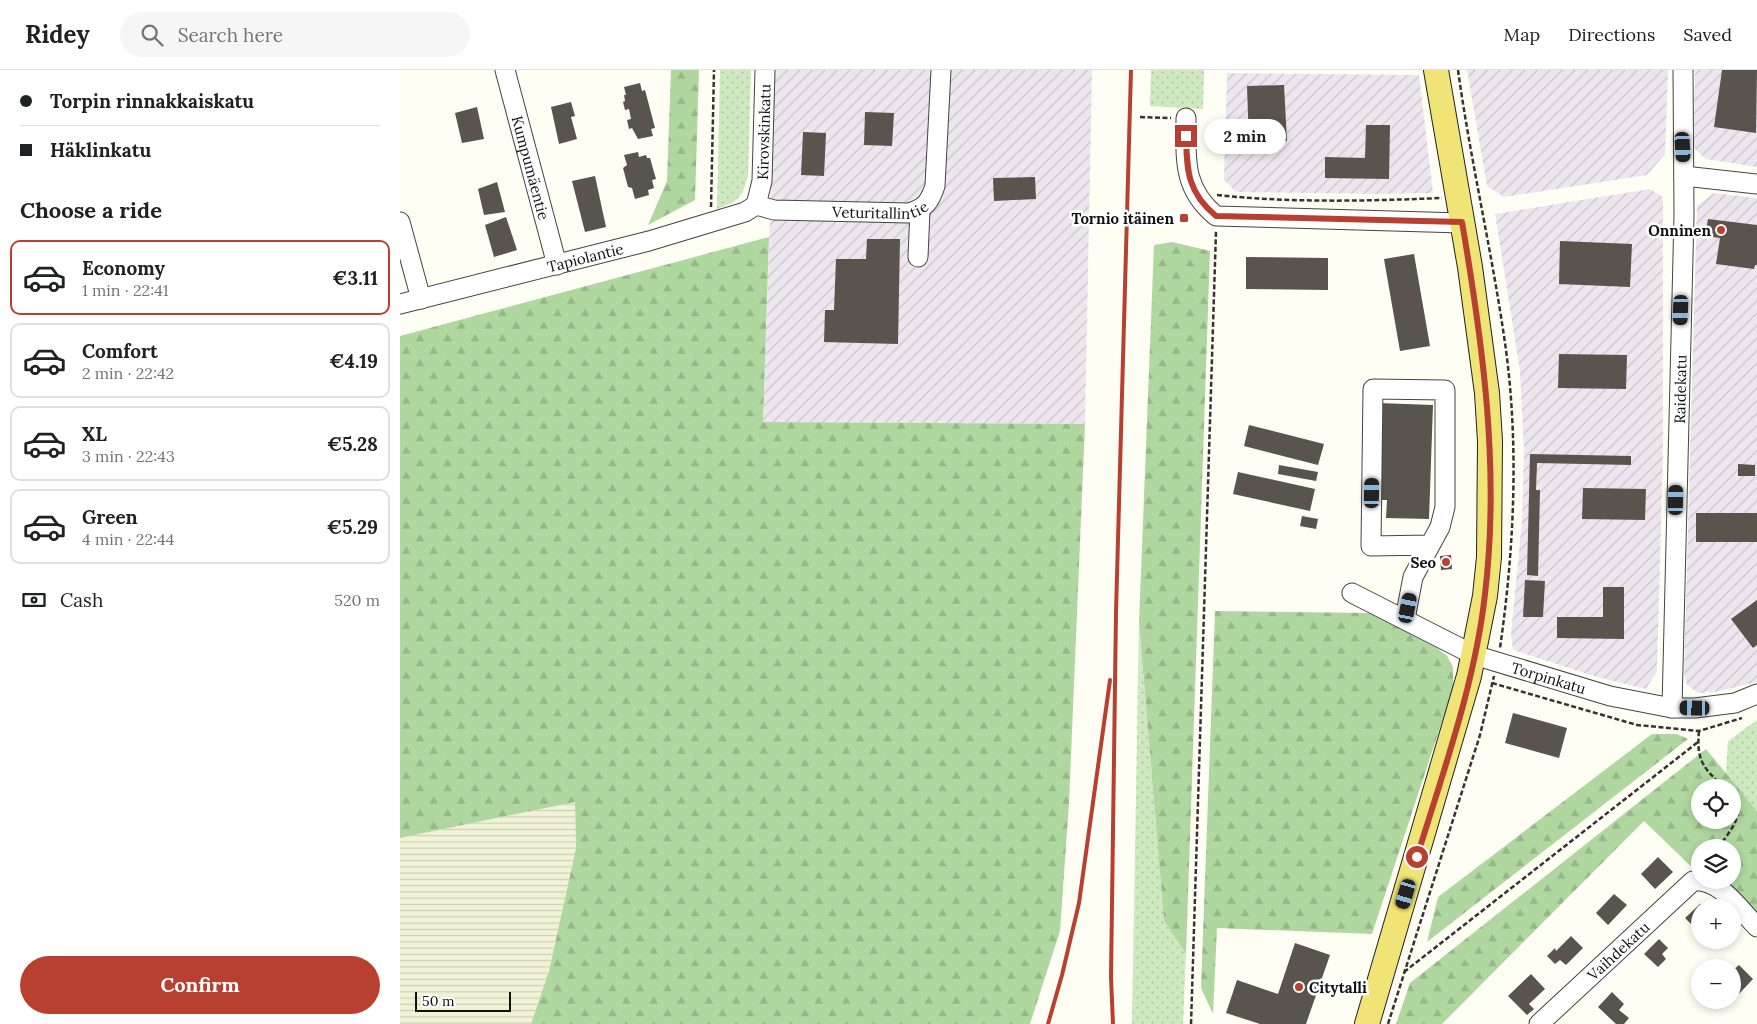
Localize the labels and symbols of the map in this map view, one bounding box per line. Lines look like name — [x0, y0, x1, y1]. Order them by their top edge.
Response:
street label: Kirovskinkatu — [753, 84, 774, 180]
street label: Kumpumäentie — [508, 113, 554, 222]
callout: 2 min — [1204, 118, 1286, 154]
route end — [1175, 125, 1197, 147]
car — [1674, 132, 1691, 162]
street label: Veturitallintie — [831, 197, 932, 223]
place label: Tornio itäinen — [1071, 209, 1174, 228]
marker: Tornio itäinen — [1178, 212, 1190, 224]
place label: Onninen — [1648, 221, 1711, 240]
marker: Onninen — [1715, 224, 1727, 236]
street label: Tapiolantie — [545, 238, 625, 276]
car — [1672, 295, 1689, 325]
street label: Raidekatu — [1669, 354, 1690, 424]
car — [1364, 478, 1379, 508]
car — [1668, 485, 1683, 515]
place label: Seo — [1410, 553, 1437, 572]
marker: Seo — [1440, 556, 1452, 568]
car — [1397, 592, 1418, 624]
street label: Torpinkatu — [1509, 657, 1588, 698]
car — [1679, 700, 1710, 716]
route start — [1406, 846, 1428, 868]
car — [1394, 877, 1417, 911]
street label: Vaihdekatu — [1582, 917, 1653, 985]
place label: Citytalli — [1309, 978, 1367, 997]
marker: Citytalli — [1293, 981, 1305, 993]
scale bar — [415, 989, 511, 1012]

